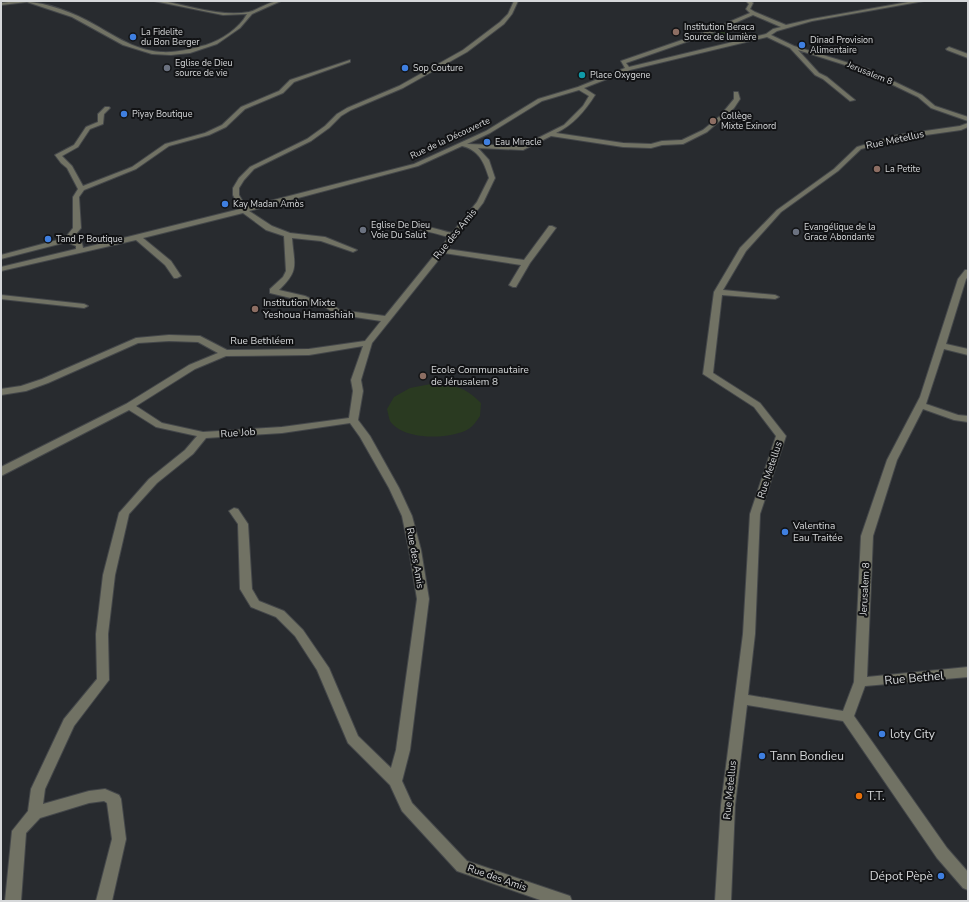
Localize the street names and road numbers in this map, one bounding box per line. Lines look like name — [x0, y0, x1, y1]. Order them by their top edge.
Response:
street label: Jerusalem 8 — [845, 58, 894, 88]
street label: Rue de la Découverte — [408, 114, 492, 162]
street label: Rue Metellus — [865, 127, 926, 153]
street label: Rue des Amis — [430, 205, 480, 262]
street label: Rue Bethléem — [230, 334, 294, 348]
street label: Rue Job — [220, 425, 256, 441]
street label: Rue Metellus — [754, 440, 786, 500]
street label: Rue des Amis — [403, 526, 427, 590]
street label: Jerusalem 8 — [857, 562, 873, 617]
street label: Rue Bethel — [884, 667, 945, 689]
street label: Rue Metellus — [720, 760, 740, 820]
street label: Rue des Amis — [466, 861, 529, 895]

